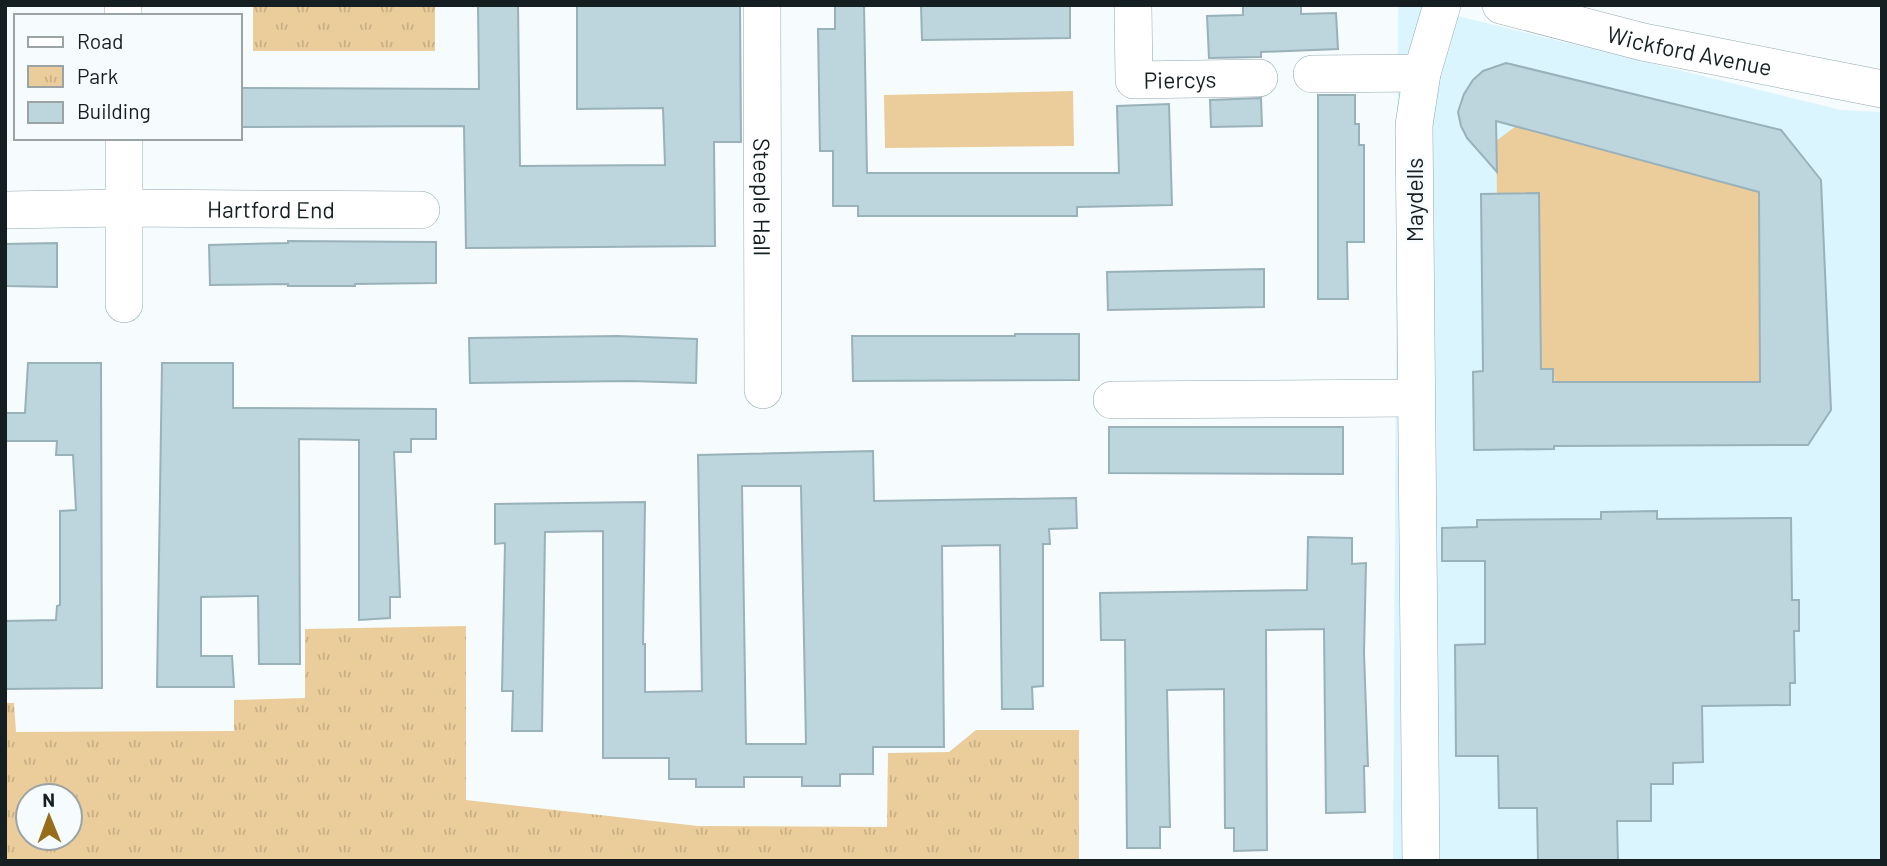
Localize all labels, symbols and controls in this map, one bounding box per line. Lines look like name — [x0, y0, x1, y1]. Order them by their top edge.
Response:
legend — [14, 14, 242, 140]
street label: Wickford Avenue — [1604, 19, 1774, 81]
text: Road — [77, 28, 123, 53]
text: Park — [77, 63, 118, 88]
street label: Piercys — [1143, 65, 1217, 94]
text: Building — [77, 98, 151, 123]
street label: Steeple Hall — [748, 138, 777, 256]
street label: Maydells — [1400, 158, 1428, 242]
street label: Hartford End — [207, 195, 335, 223]
north arrow — [14, 782, 84, 852]
text: N — [42, 788, 55, 811]

